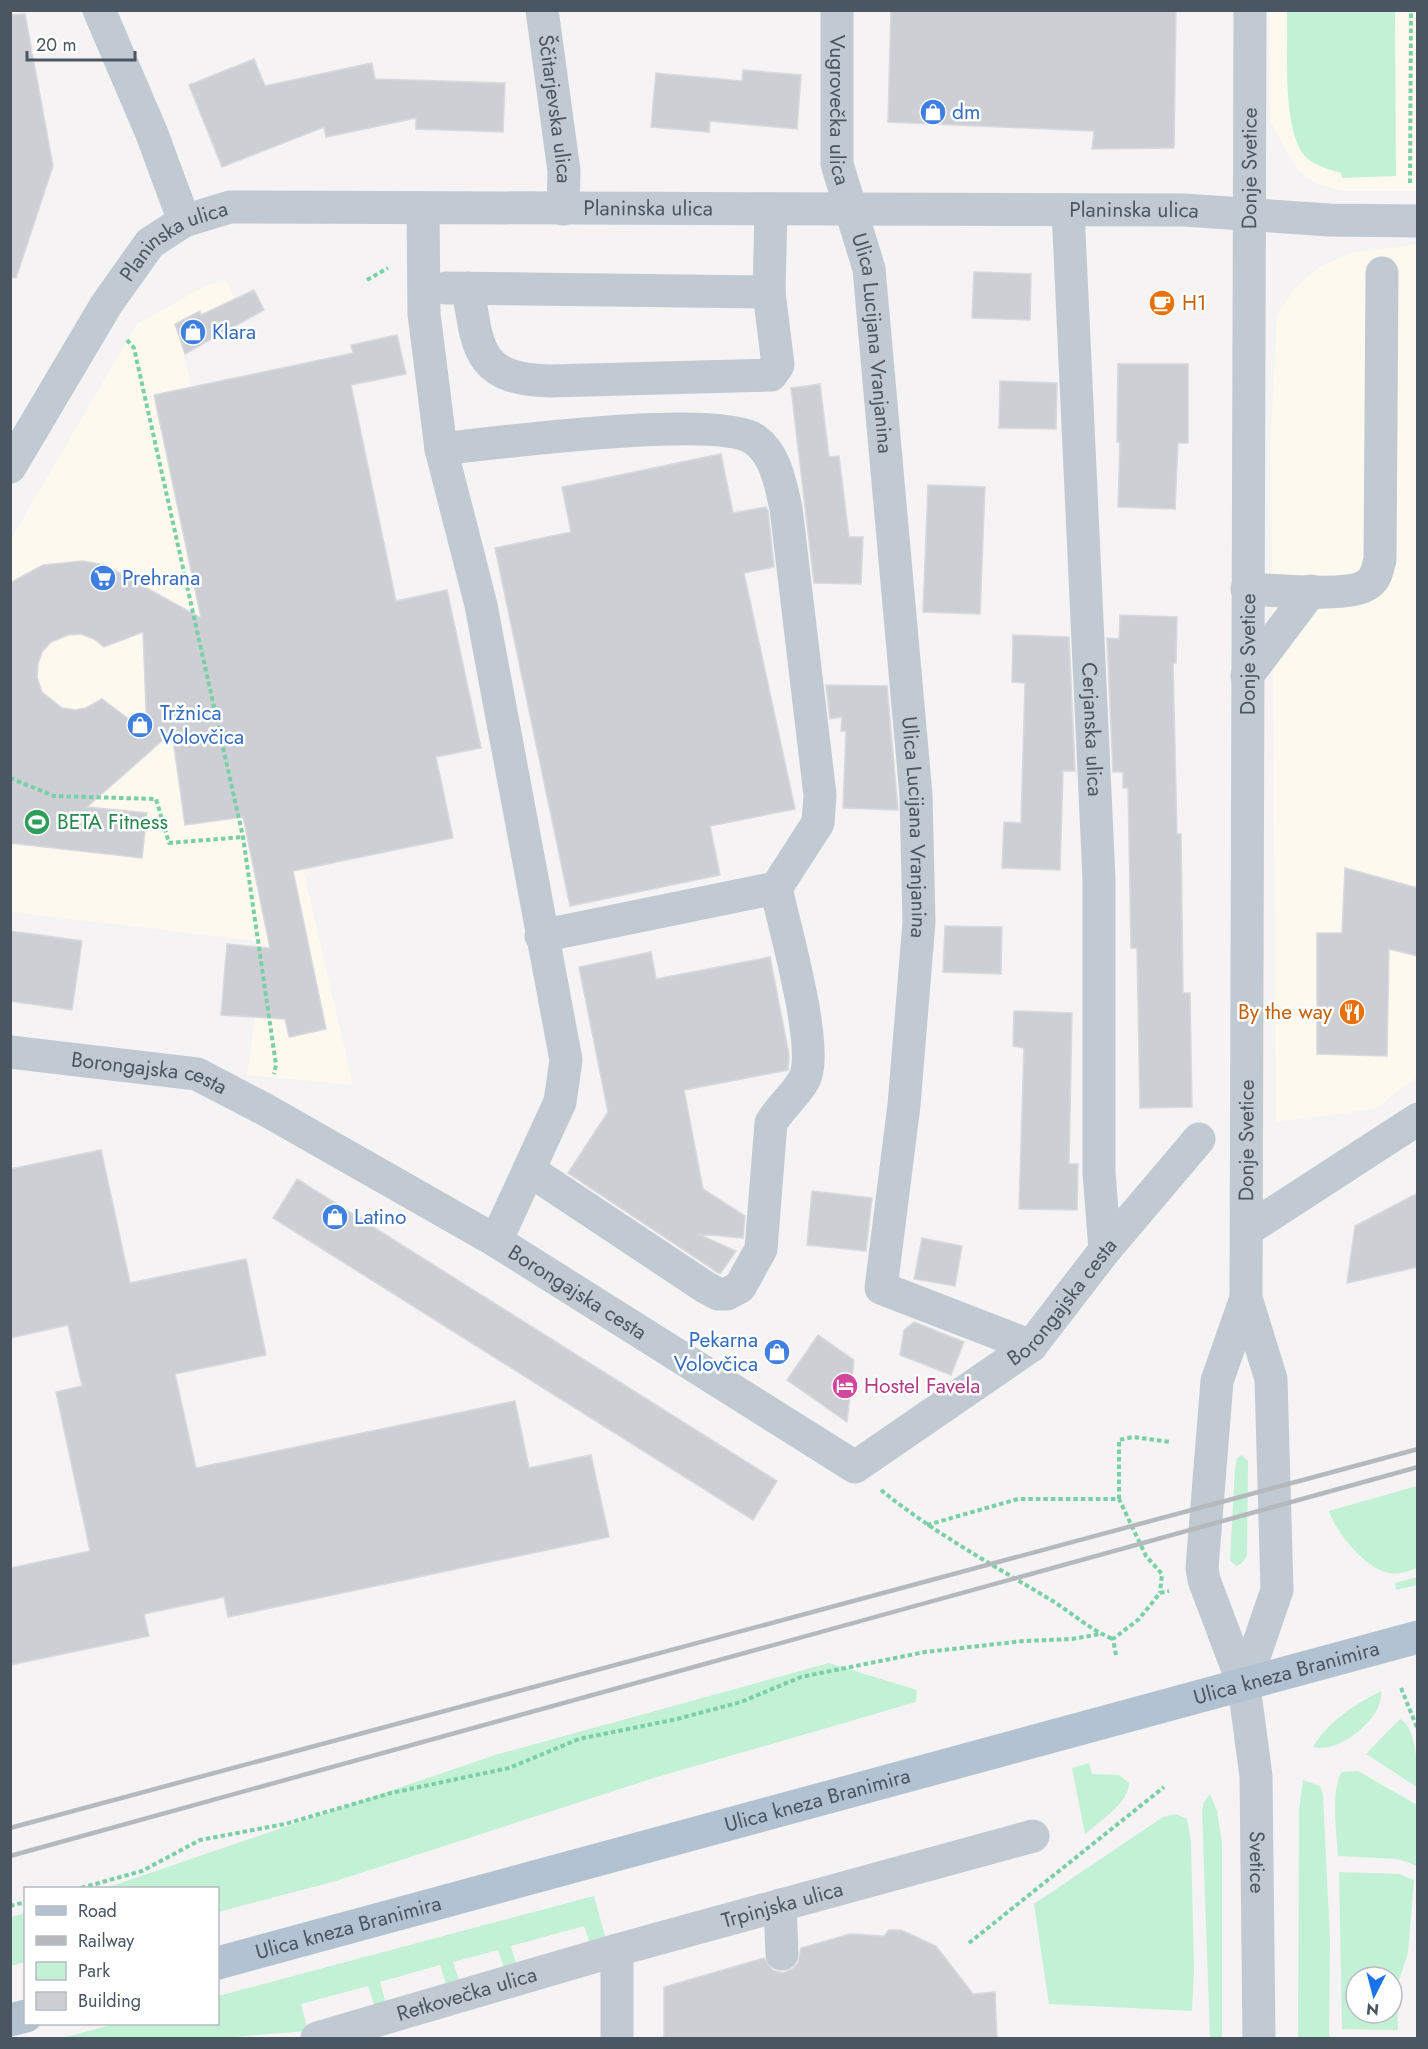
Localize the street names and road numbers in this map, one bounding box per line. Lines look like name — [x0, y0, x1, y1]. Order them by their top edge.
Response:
street label: Ščitarjevska ulica — [531, 33, 579, 184]
street label: Vugrovečka ulica — [822, 35, 858, 189]
street label: Donje Svetice — [1234, 107, 1265, 229]
street label: Planinska ulica — [583, 193, 713, 224]
street label: Planinska ulica — [112, 194, 231, 288]
street label: Planinska ulica — [1069, 195, 1200, 226]
street label: Ulica Lucijana Vranjanina — [844, 229, 900, 455]
street label: Donje Svetice — [1233, 593, 1263, 715]
street label: Cerjanska ulica — [1074, 662, 1110, 797]
street label: Ulica Lucijana Vranjanina — [894, 715, 934, 939]
street label: Borongajska cesta — [70, 1044, 232, 1102]
street label: Donje Svetice — [1231, 1079, 1262, 1201]
street label: Borongajska cesta — [1001, 1232, 1124, 1373]
street label: Borongajska cesta — [502, 1237, 652, 1347]
street label: Ulica kneza Branimira — [1190, 1633, 1383, 1712]
street label: Ulica kneza Branimira — [721, 1761, 914, 1840]
street label: Svetice — [1242, 1831, 1272, 1894]
street label: Trpinjska ulica — [718, 1874, 846, 1936]
street label: Ulica kneza Branimira — [252, 1888, 445, 1967]
street label: Retkovečka ulica — [393, 1959, 540, 2029]

